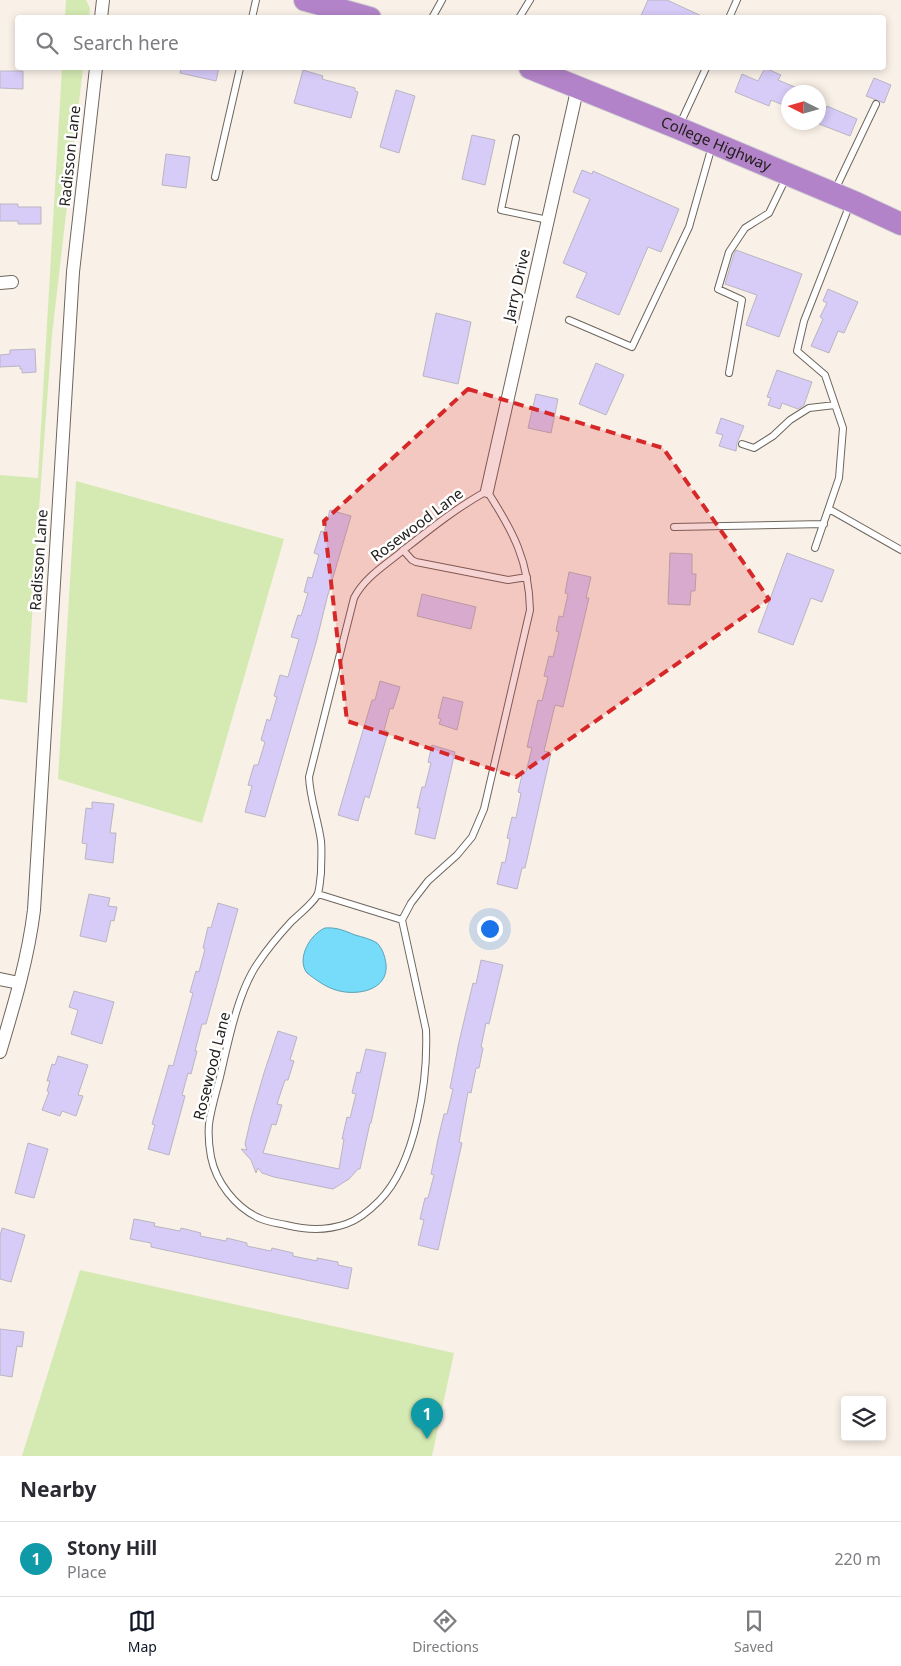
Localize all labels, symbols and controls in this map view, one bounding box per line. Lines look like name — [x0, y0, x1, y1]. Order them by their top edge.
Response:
search box — [15, 15, 886, 70]
icon: search — [33, 29, 61, 57]
text: Search here — [73, 30, 179, 56]
north arrow — [781, 85, 826, 130]
street label: Radisson Lane — [54, 104, 84, 207]
street label: College Highway — [658, 111, 775, 175]
street label: Jarry Drive — [498, 247, 534, 325]
street label: Rosewood Lane — [366, 483, 467, 566]
street label: Radisson Lane — [24, 509, 52, 611]
your location — [477, 916, 503, 942]
street label: Rosewood Lane — [188, 1010, 234, 1122]
map controls — [841, 1396, 886, 1441]
button: layers — [841, 1396, 886, 1441]
pin: 1 — [411, 1398, 443, 1439]
text: Nearby — [20, 1475, 96, 1503]
text: Stony Hill — [67, 1535, 157, 1561]
text: 1 — [31, 1548, 41, 1570]
text: 220 m — [834, 1548, 881, 1570]
text: Place — [67, 1561, 107, 1583]
tab: Map — [128, 1607, 157, 1656]
tab: Directions — [412, 1607, 479, 1656]
tab: Saved — [734, 1607, 773, 1656]

